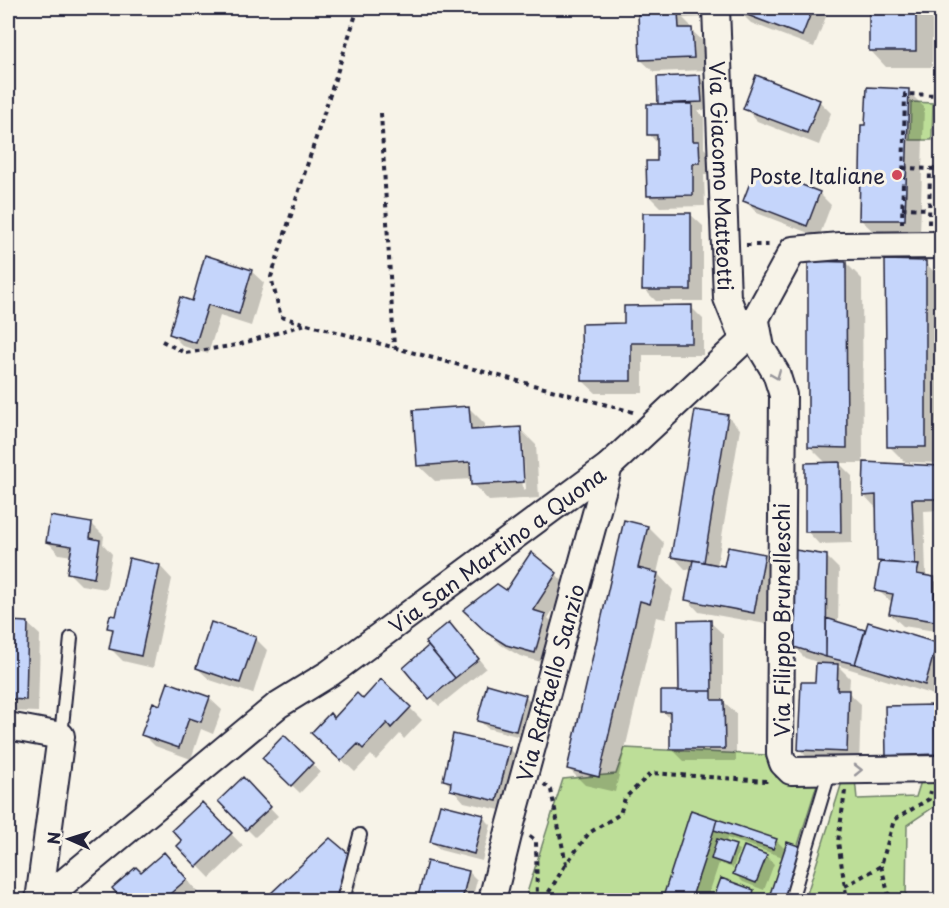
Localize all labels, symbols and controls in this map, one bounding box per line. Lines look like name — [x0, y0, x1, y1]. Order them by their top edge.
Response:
street label: Via Giacomo Matteotti — [702, 60, 743, 291]
place label: Poste Italiane — [749, 159, 885, 191]
marker: Poste Italiane — [890, 168, 904, 182]
one-way arrow — [769, 369, 781, 380]
street label: Via San Martino a Quona — [381, 458, 612, 641]
street label: Via Filippo Brunelleschi — [765, 503, 797, 737]
street label: Via Raffaello Sanzio — [507, 580, 592, 785]
one-way arrow — [854, 764, 863, 776]
north arrow — [39, 809, 99, 869]
text: N — [41, 831, 65, 845]

